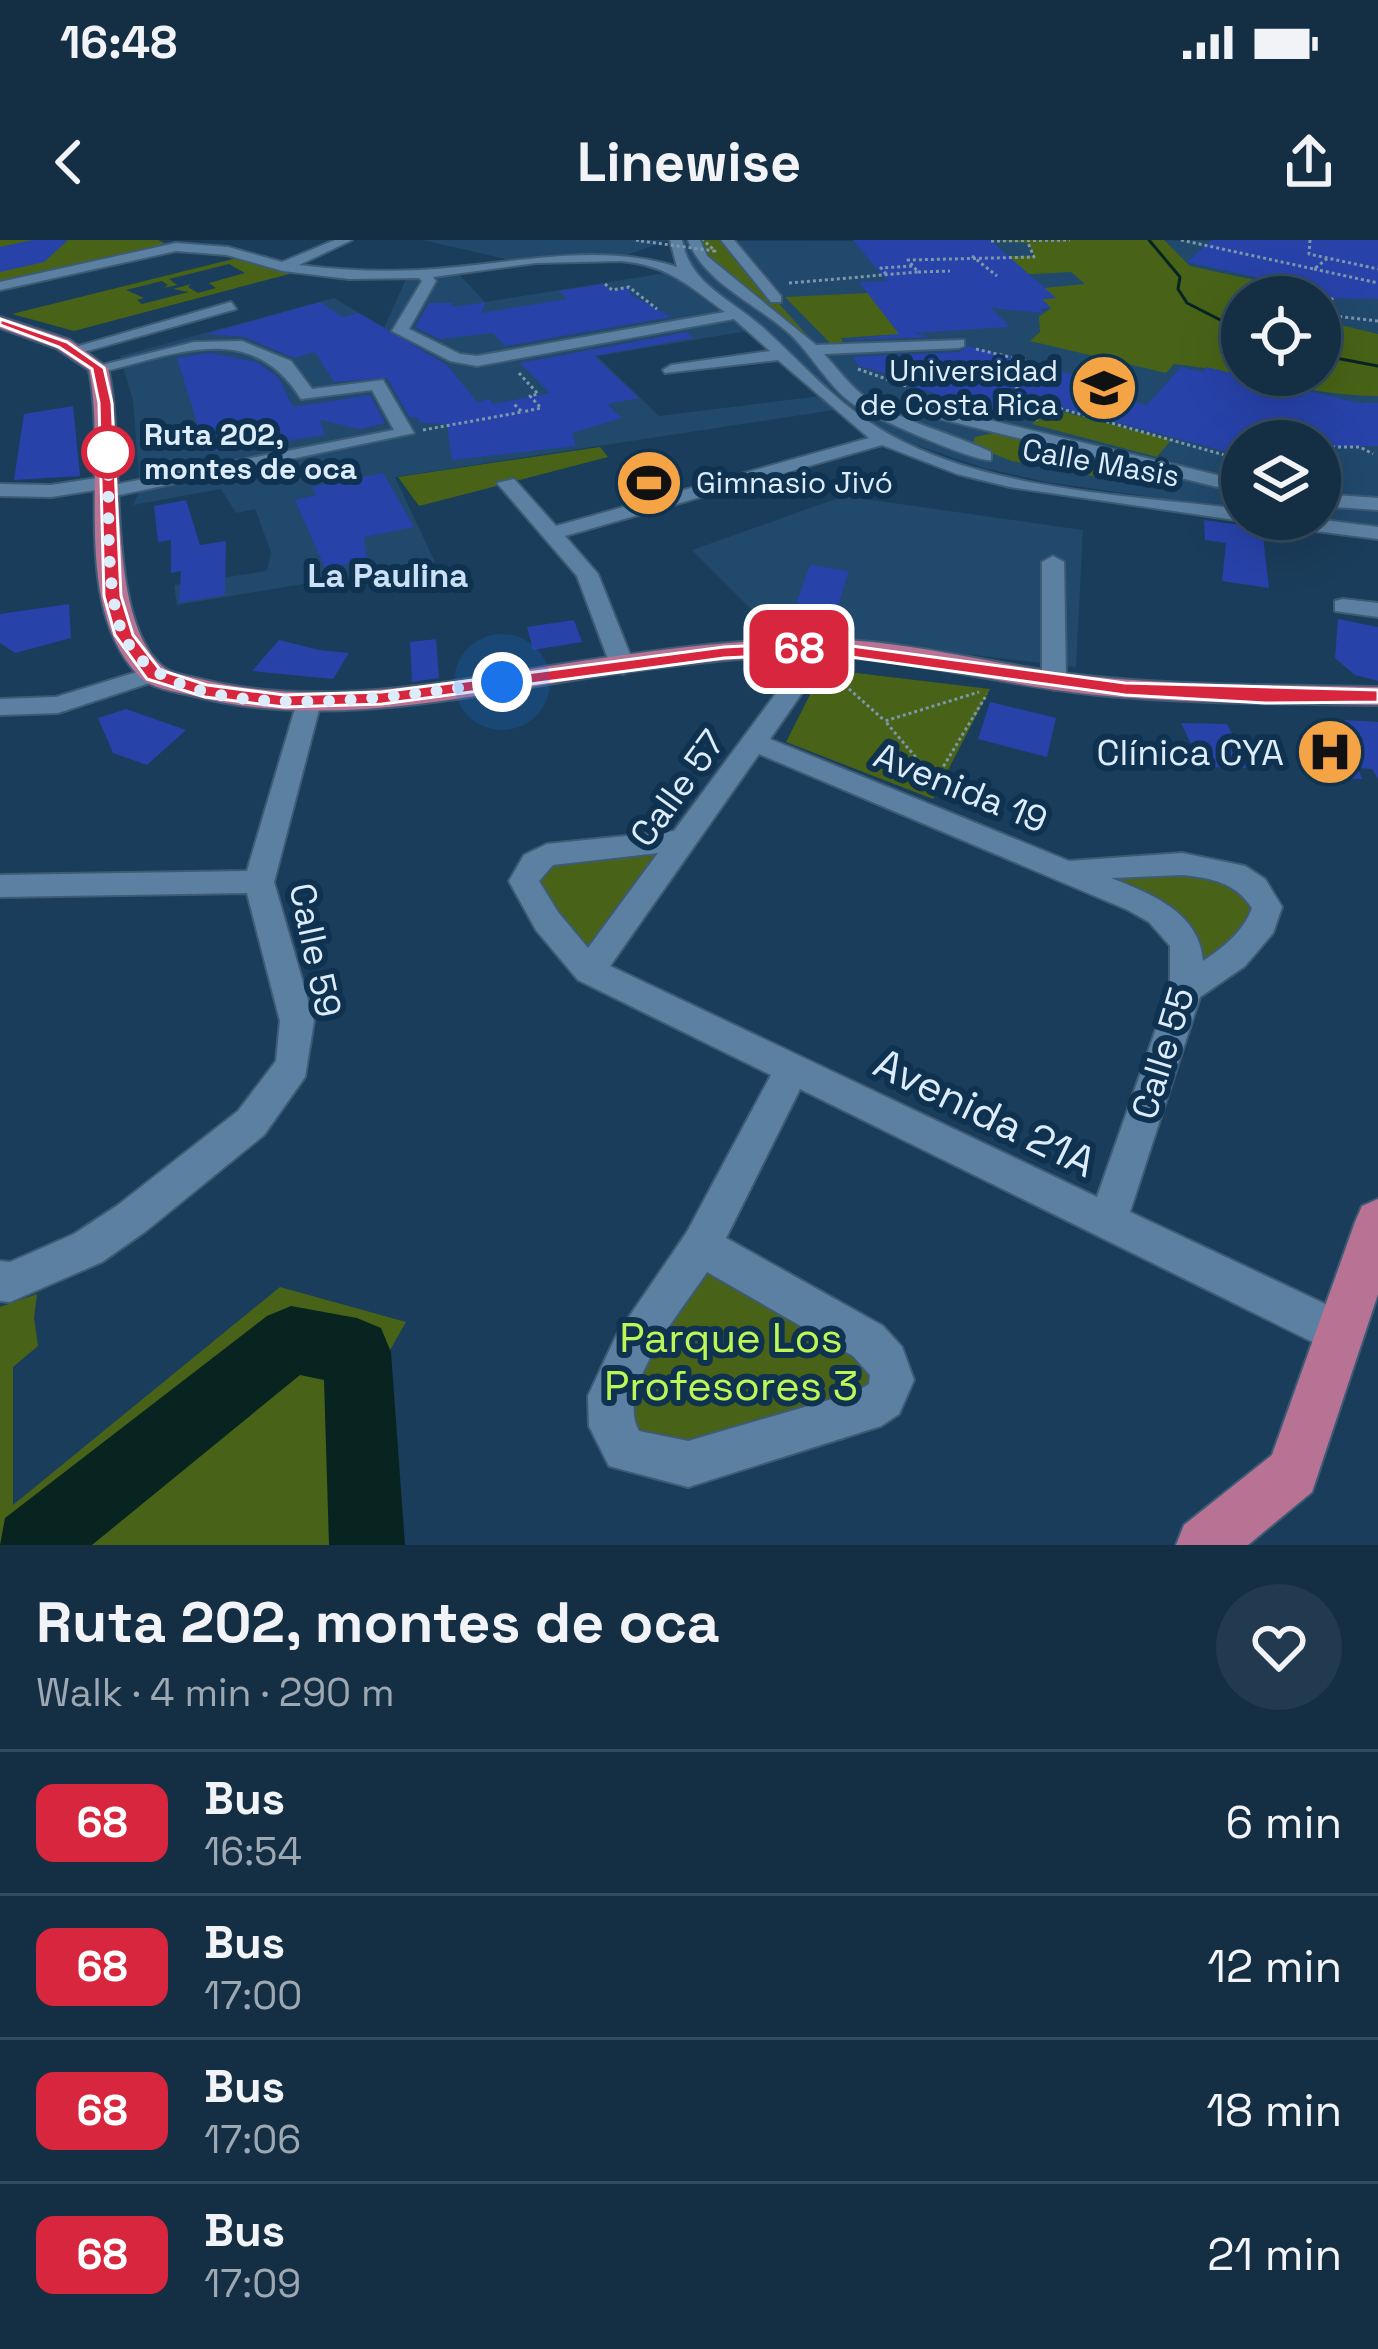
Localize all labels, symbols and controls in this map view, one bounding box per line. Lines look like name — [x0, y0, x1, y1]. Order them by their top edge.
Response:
text: 16:48 — [60, 14, 177, 71]
text: Linewise — [577, 128, 801, 197]
icon: back — [36, 129, 102, 195]
icon: share — [1276, 129, 1342, 195]
map controls — [1221, 276, 1341, 540]
button: locate — [1221, 276, 1341, 396]
place label: Universidad de Costa Rica — [860, 351, 1058, 424]
school or university icon: Universidad de Costa Rica — [1069, 353, 1139, 423]
place label: Ruta 202, montes de oca — [144, 415, 357, 488]
button: layers — [1221, 420, 1341, 540]
marker: Ruta 202, montes de oca — [83, 427, 133, 477]
street label: Calle Masis — [1020, 430, 1183, 495]
sports icon: Gimnasio Jivó — [614, 448, 684, 518]
place label: Gimnasio Jivó — [696, 463, 893, 502]
district label: La Paulina — [308, 555, 468, 597]
line badge: 68 — [745, 610, 853, 688]
text: 68 — [773, 622, 825, 675]
your location — [472, 652, 532, 712]
hospital icon: Clínica CYA — [1295, 717, 1365, 787]
street label: Calle 57 — [620, 721, 736, 856]
place label: Clínica CYA — [1096, 730, 1284, 776]
street label: Avenida 19 — [867, 732, 1054, 844]
street label: Calle 59 — [278, 879, 352, 1021]
street label: Calle 55 — [1121, 982, 1205, 1125]
street label: Avenida 21A — [865, 1036, 1104, 1189]
park label: Parque Los Profesores 3 — [604, 1311, 858, 1412]
button: heart — [1216, 1584, 1342, 1710]
text: Ruta 202, montes de oca — [36, 1586, 720, 1659]
text: Walk · 4 min · 290 m — [36, 1668, 395, 1717]
text: Bus — [204, 1770, 285, 1827]
text: 6 min — [1226, 1794, 1342, 1851]
text: 68 — [76, 1796, 128, 1849]
text: 16:54 — [204, 1827, 302, 1876]
text: Bus — [204, 1914, 285, 1971]
text: 12 min — [1207, 1938, 1342, 1995]
text: 68 — [76, 1940, 128, 1993]
text: 17:00 — [204, 1971, 302, 2020]
text: Bus — [204, 2058, 285, 2115]
text: 18 min — [1206, 2082, 1342, 2139]
text: 68 — [76, 2084, 128, 2137]
text: 17:06 — [204, 2115, 301, 2164]
text: Bus — [204, 2202, 285, 2259]
text: 21 min — [1207, 2226, 1342, 2283]
text: 68 — [76, 2228, 128, 2281]
text: 17:09 — [204, 2259, 301, 2308]

